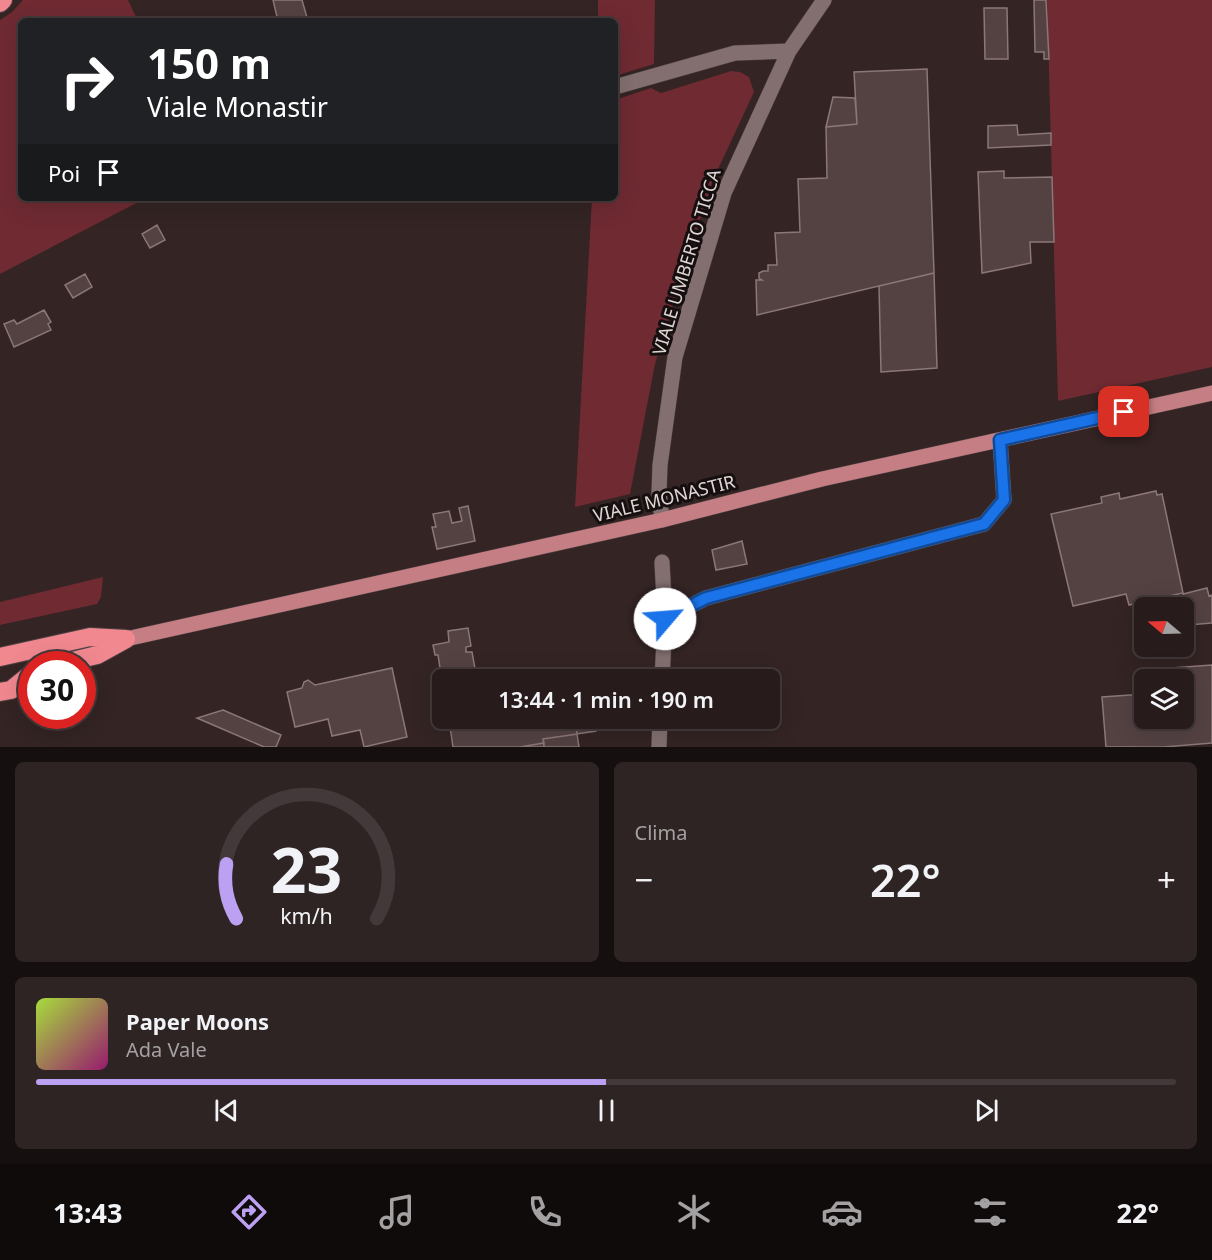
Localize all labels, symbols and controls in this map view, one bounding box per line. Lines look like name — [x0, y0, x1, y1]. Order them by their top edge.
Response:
text: 150 m — [147, 34, 271, 91]
icon: right — [48, 42, 126, 120]
text: Viale Monastir — [147, 88, 328, 125]
icon: arrive — [92, 156, 125, 189]
text: Poi — [48, 158, 80, 188]
street label: VIALE UMBERTO TICCA — [646, 166, 726, 358]
pin — [1098, 386, 1149, 437]
icon: arrive — [1107, 395, 1140, 428]
street label: VIALE MONASTIR — [591, 469, 737, 527]
position arrow — [633, 587, 697, 651]
north arrow — [1134, 597, 1194, 657]
map controls — [1134, 597, 1194, 729]
speed limit sign: 30 — [18, 651, 96, 729]
button: layers — [1134, 669, 1194, 729]
text: 13:44 · 1 min · 190 m — [498, 684, 714, 714]
text: Clima — [635, 819, 687, 846]
text: 23 — [271, 826, 342, 911]
text: 22° — [870, 849, 941, 910]
text: − — [635, 857, 653, 902]
text: + — [1157, 857, 1176, 902]
text: km/h — [280, 901, 333, 930]
text: Paper Moons — [126, 1006, 269, 1036]
text: Ada Vale — [126, 1036, 207, 1063]
icon: previous — [210, 1094, 243, 1127]
icon: pause — [590, 1094, 623, 1127]
icon: next — [970, 1094, 1003, 1127]
icon: directions — [228, 1191, 270, 1233]
icon: music — [376, 1191, 418, 1233]
icon: phone — [524, 1191, 566, 1233]
icon: climate — [673, 1191, 715, 1233]
icon: car — [821, 1191, 863, 1233]
icon: filters — [969, 1191, 1011, 1233]
text: 13:43 — [53, 1194, 122, 1231]
text: 22° — [1117, 1194, 1159, 1231]

